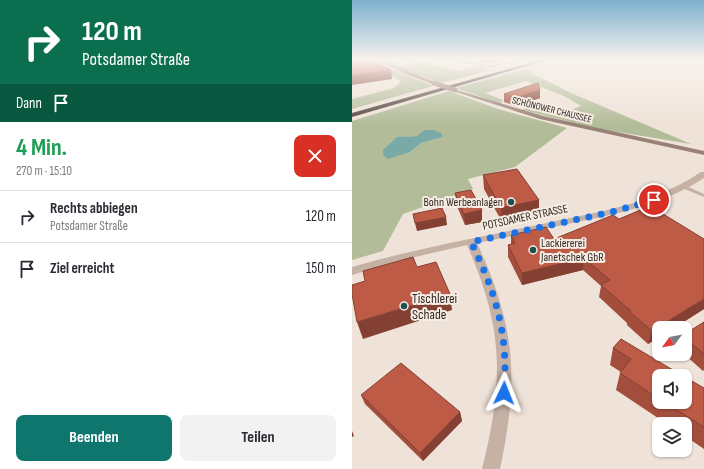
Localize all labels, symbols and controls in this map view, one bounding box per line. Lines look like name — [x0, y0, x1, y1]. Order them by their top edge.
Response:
text: 120 m — [82, 15, 142, 48]
icon: right — [16, 16, 68, 68]
text: Potsdamer Straße — [82, 49, 190, 70]
icon: arrive — [50, 92, 72, 114]
text: Dann — [16, 94, 42, 113]
street label: SCHÖNOWER CHAUSSEE — [511, 94, 593, 126]
text: 4 Min. — [16, 133, 67, 162]
button: close — [294, 135, 336, 177]
text: 270 m · 15:10 — [16, 163, 72, 179]
pin — [637, 183, 671, 217]
icon: arrive — [643, 189, 665, 211]
place label: Bohn Werbeanlagen — [424, 195, 503, 210]
marker: Bohn Werbeanlagen — [506, 197, 516, 207]
text: Rechts abbiegen — [50, 199, 138, 218]
street label: POTSDAMER STRASSE — [481, 201, 569, 234]
icon: right — [16, 206, 38, 228]
text: 120 m — [306, 207, 336, 226]
text: Potsdamer Straße — [50, 218, 128, 234]
place label: Lackiererei Janetschek GbR — [540, 236, 604, 265]
marker: Lackiererei Janetschek GbR — [528, 245, 538, 255]
icon: arrive — [16, 258, 38, 280]
text: Ziel erreicht — [50, 259, 114, 278]
text: 150 m — [306, 259, 336, 278]
place label: Tischlerei Schade — [412, 290, 457, 323]
marker: Tischlerei Schade — [399, 301, 409, 311]
north arrow — [652, 321, 692, 361]
map controls — [652, 321, 692, 457]
button: sound — [652, 369, 692, 409]
position arrow — [483, 372, 525, 414]
button: Beenden — [16, 415, 172, 461]
button: Teilen — [180, 415, 336, 461]
button: layers — [652, 417, 692, 457]

